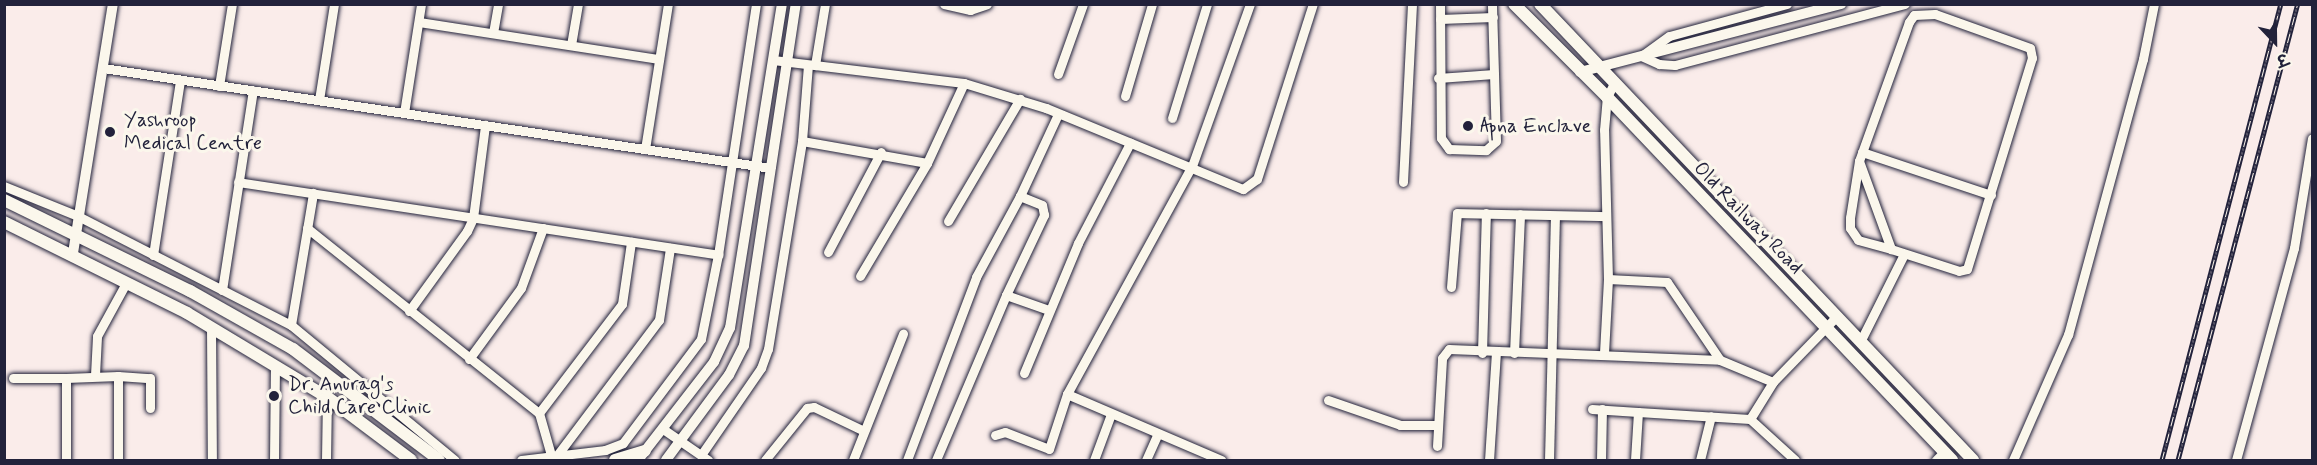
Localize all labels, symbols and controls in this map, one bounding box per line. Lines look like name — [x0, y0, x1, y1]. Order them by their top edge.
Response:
north arrow — [2245, 12, 2305, 72]
text: उ — [2273, 47, 2291, 71]
place label: Yashroop Medical Centre — [124, 108, 258, 155]
place label: Apna Enclave — [1480, 114, 1586, 138]
marker: Apna Enclave — [1461, 119, 1475, 133]
marker: Yashroop Medical Centre — [101, 123, 119, 141]
street label: Old Railway Road — [1688, 156, 1808, 280]
place label: Dr. Anurag's Child Care Clinic — [288, 372, 433, 419]
marker: Dr. Anurag's Child Care Clinic — [265, 387, 283, 405]

